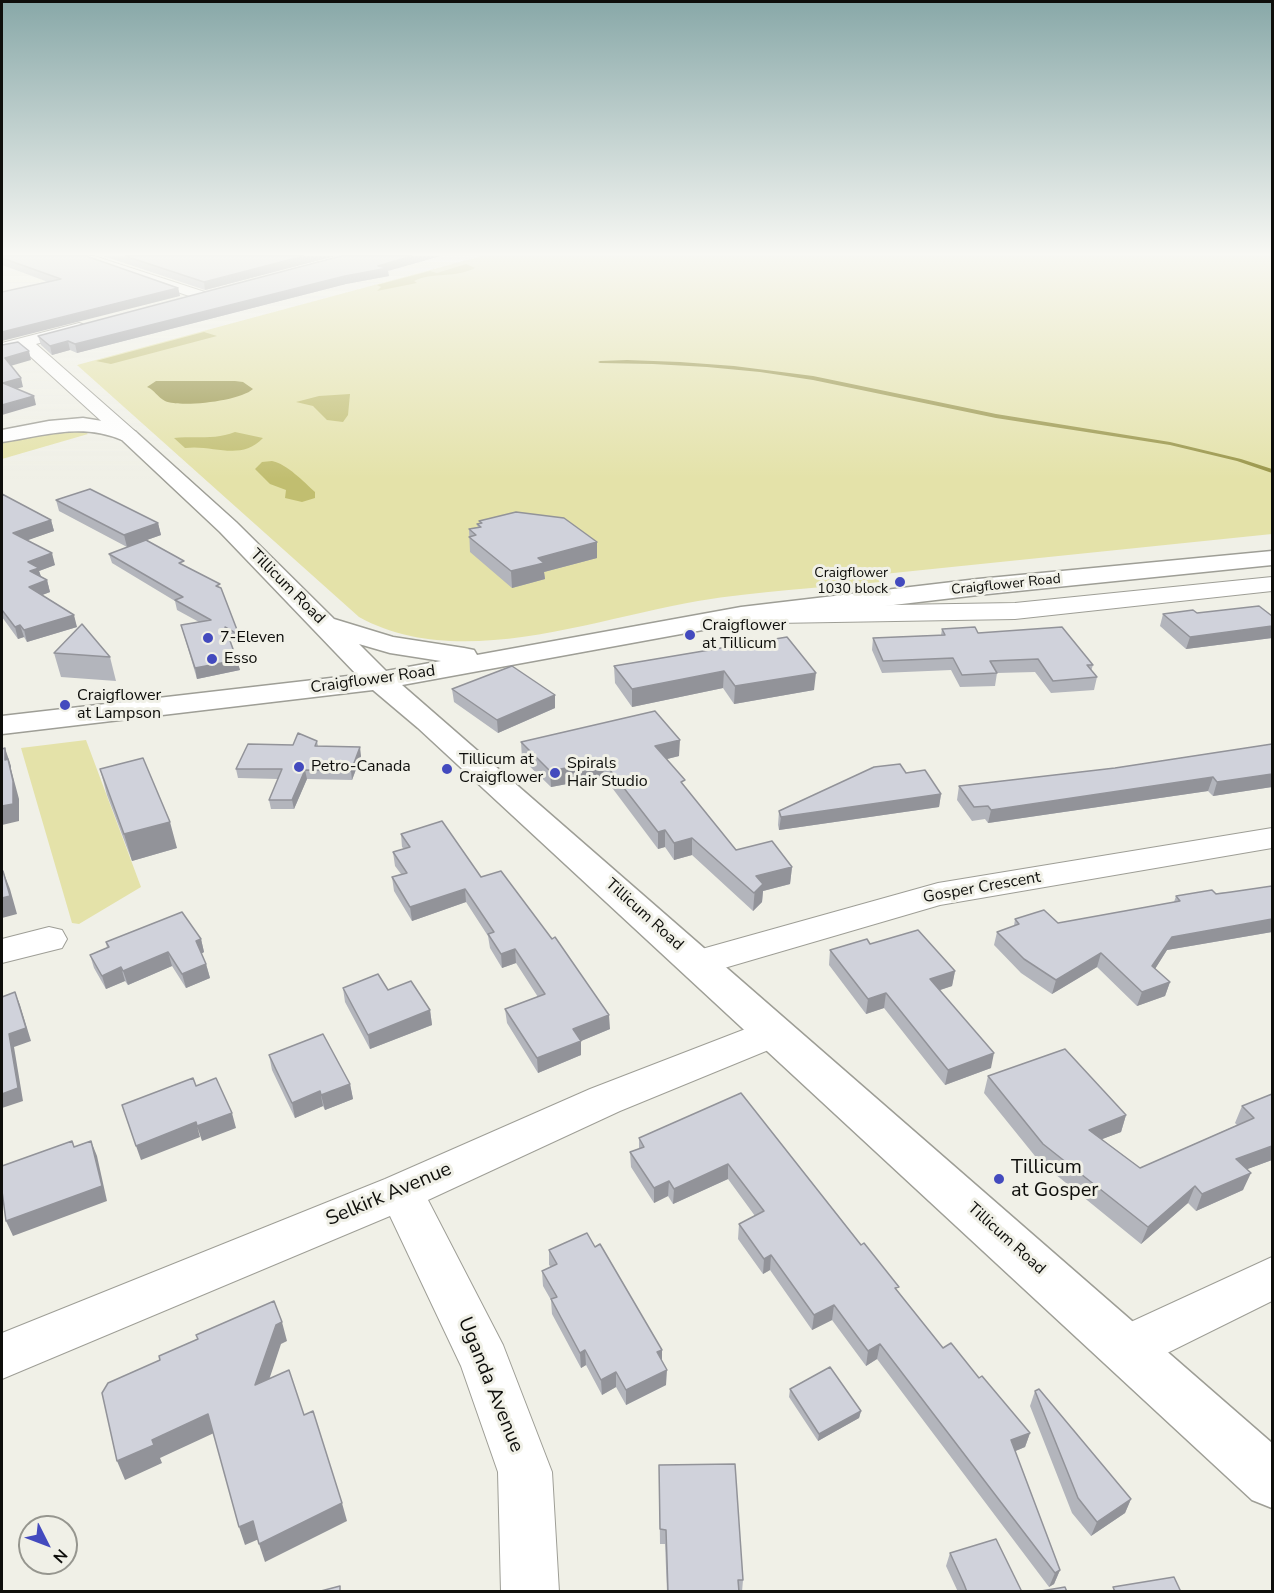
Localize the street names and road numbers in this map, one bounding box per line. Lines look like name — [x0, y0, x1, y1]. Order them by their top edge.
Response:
street label: Tillicum Road — [246, 546, 328, 628]
street label: Craigflower Road — [950, 571, 1062, 599]
street label: Craigflower Road — [309, 662, 437, 698]
street label: Gosper Crescent — [922, 868, 1042, 908]
street label: Tillicum Road — [601, 875, 687, 955]
street label: Selkirk Avenue — [323, 1158, 455, 1232]
street label: Tillicum Road — [963, 1199, 1049, 1279]
street label: Uganda Avenue — [452, 1314, 528, 1456]

